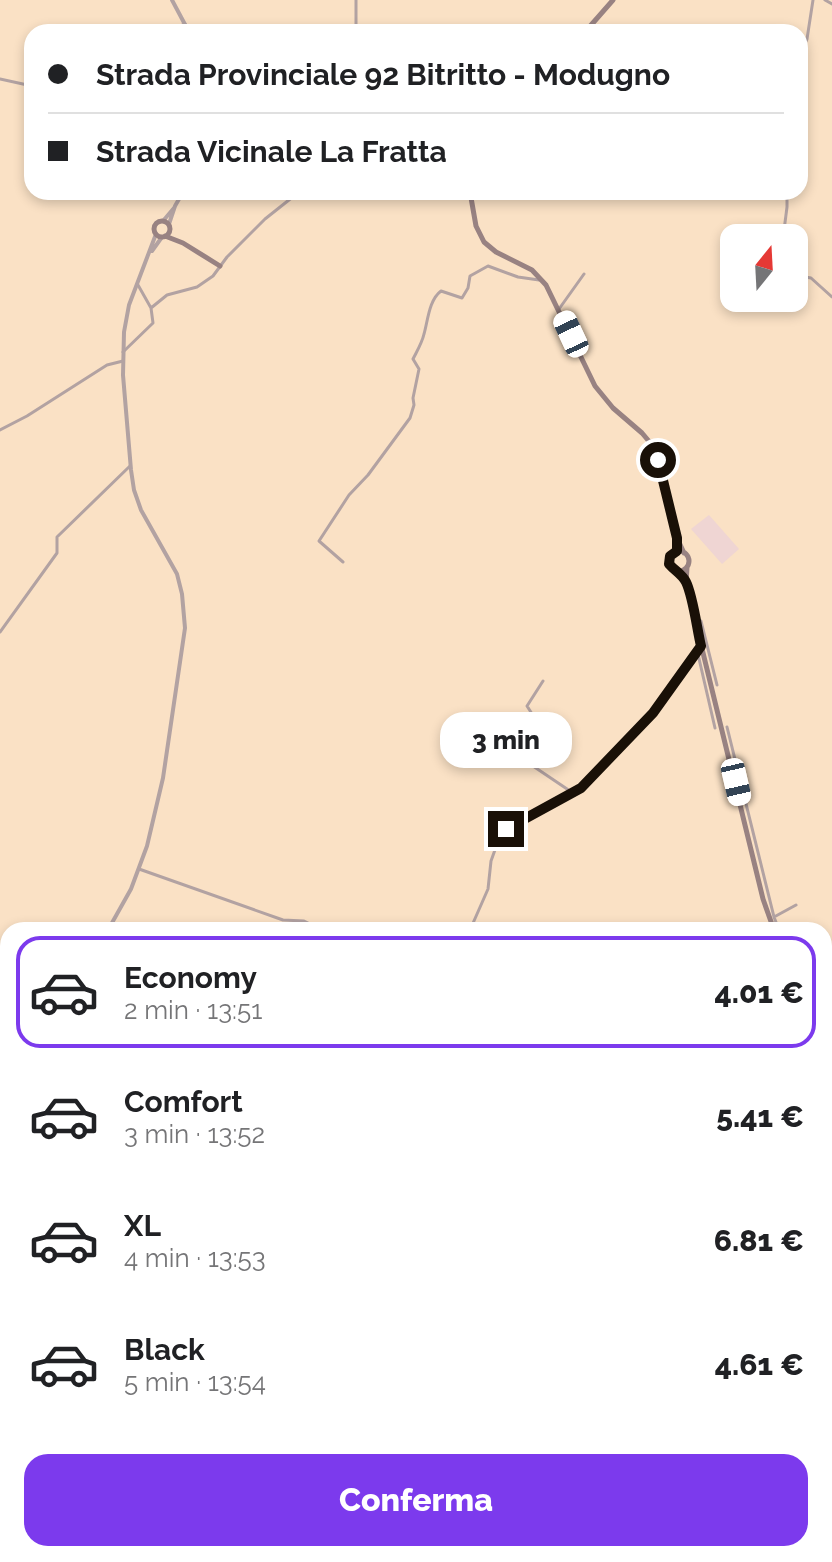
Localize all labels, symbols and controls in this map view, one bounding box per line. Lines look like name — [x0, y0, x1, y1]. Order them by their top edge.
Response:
text: Strada Provinciale 92 Bitritto - Modugno — [96, 57, 670, 92]
text: Strada Vicinale La Fratta — [96, 134, 447, 169]
north arrow — [720, 224, 808, 312]
map controls — [720, 224, 808, 312]
car — [550, 307, 592, 361]
route start — [640, 442, 676, 478]
callout: 3 min — [440, 713, 572, 769]
text: 3 min — [472, 725, 540, 755]
car — [719, 756, 753, 808]
route end — [488, 811, 524, 847]
icon: car — [28, 956, 100, 1028]
text: Economy — [124, 960, 257, 995]
text: 4.01 € — [715, 975, 804, 1010]
text: 2 min · 13:51 — [124, 995, 262, 1025]
icon: car — [28, 1080, 100, 1152]
text: Comfort — [124, 1084, 243, 1119]
text: 5.41 € — [716, 1099, 804, 1134]
text: 3 min · 13:52 — [124, 1119, 265, 1149]
icon: car — [28, 1204, 100, 1276]
text: XL — [124, 1208, 161, 1243]
text: 6.81 € — [714, 1223, 804, 1258]
text: 4 min · 13:53 — [124, 1243, 266, 1273]
icon: car — [28, 1328, 100, 1400]
text: Black — [124, 1332, 205, 1367]
text: 4.61 € — [715, 1347, 804, 1382]
text: 5 min · 13:54 — [124, 1367, 266, 1397]
button: Conferma — [24, 1454, 808, 1546]

